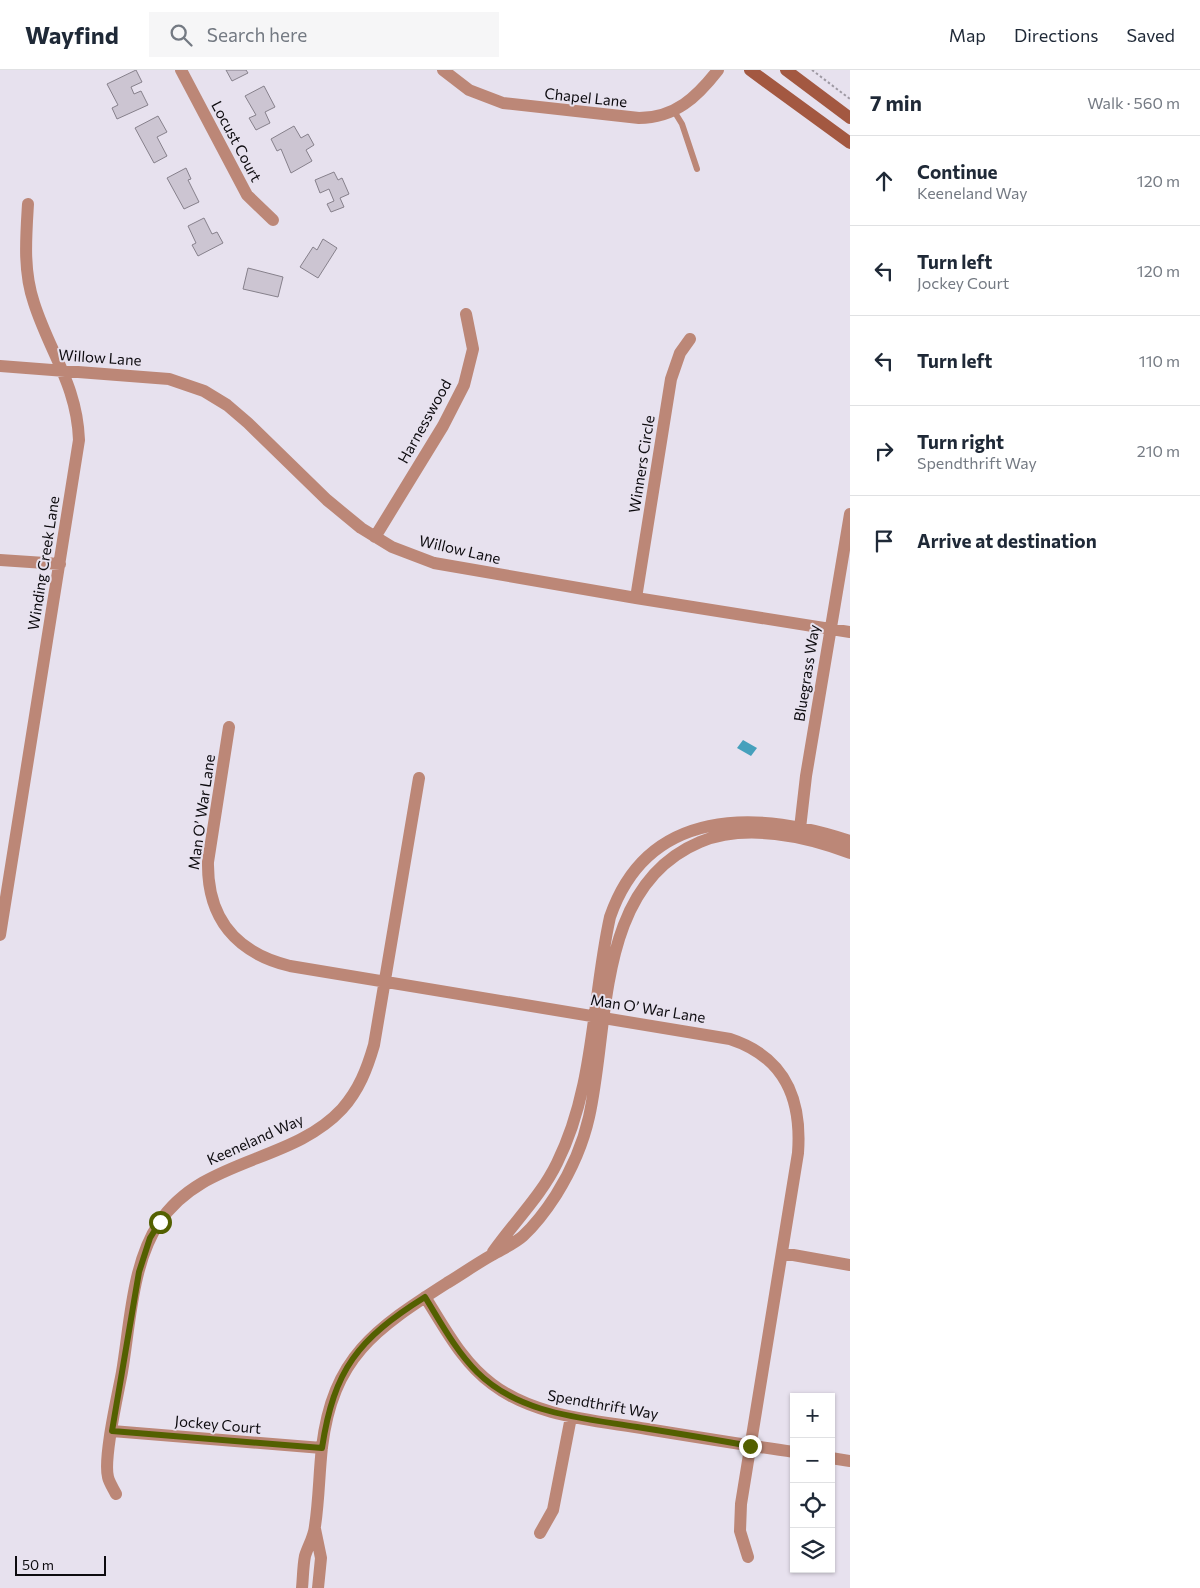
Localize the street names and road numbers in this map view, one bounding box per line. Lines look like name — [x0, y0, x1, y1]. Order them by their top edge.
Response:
street label: Chapel Lane — [544, 84, 628, 110]
street label: Locust Court — [208, 98, 266, 184]
street label: Willow Lane — [58, 345, 142, 369]
street label: Harnesswood — [393, 376, 455, 466]
street label: Winners Circle — [624, 414, 658, 514]
street label: Winding Creek Lane — [24, 495, 63, 631]
street label: Willow Lane — [417, 531, 503, 567]
street label: Bluegrass Way — [789, 623, 823, 723]
street label: Man O’ War Lane — [184, 753, 218, 871]
street label: Man O’ War Lane — [589, 990, 707, 1026]
street label: Keeneland Way — [204, 1110, 306, 1168]
street label: Spendthrift Way — [546, 1385, 660, 1423]
street label: Jockey Court — [174, 1411, 262, 1437]

